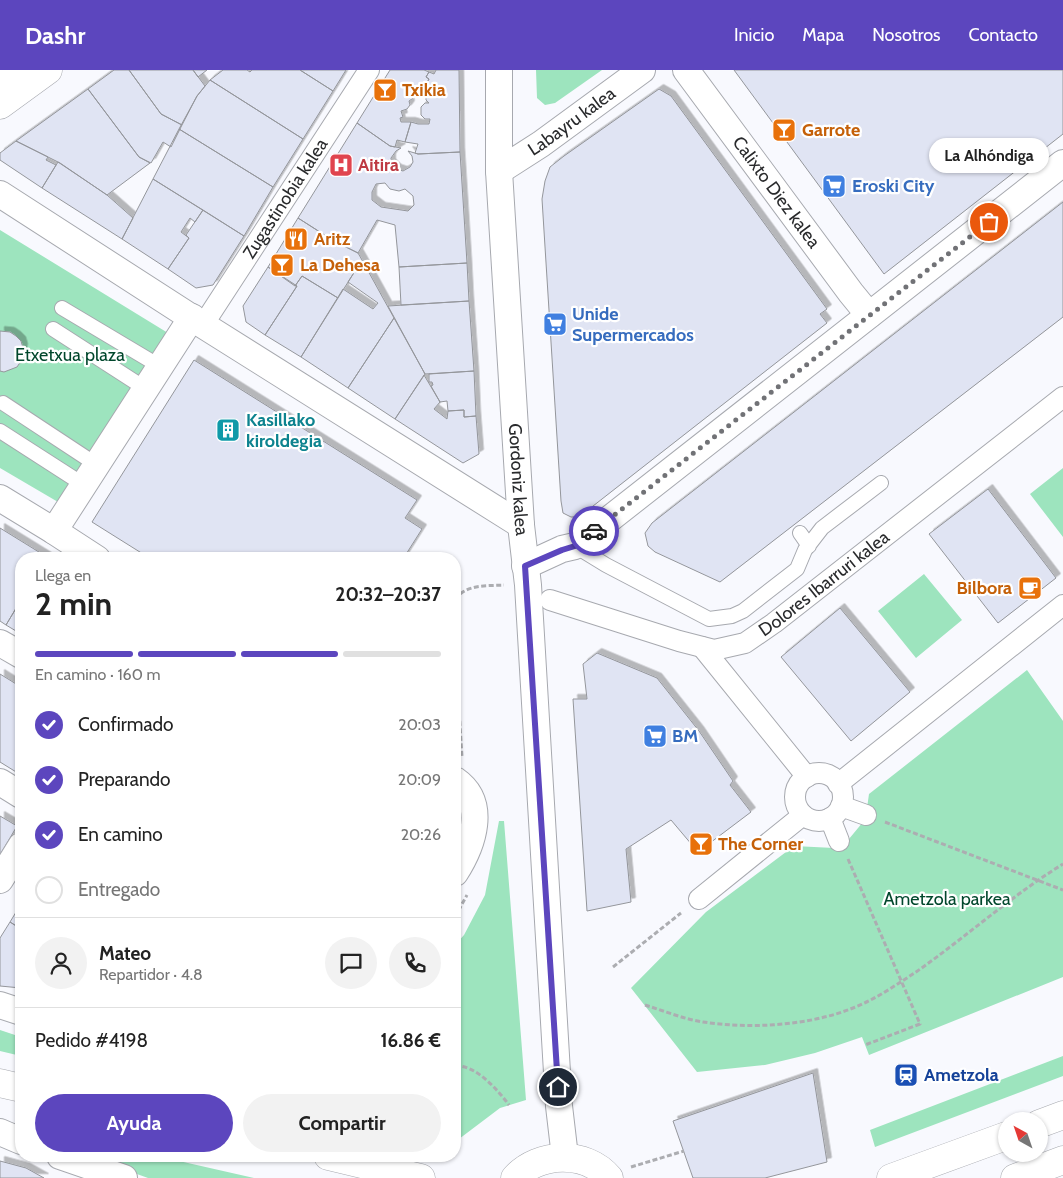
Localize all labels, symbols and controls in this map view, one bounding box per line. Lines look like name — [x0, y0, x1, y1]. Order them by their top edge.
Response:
text: Dashr — [25, 21, 85, 50]
text: Inicio — [734, 24, 774, 46]
text: Mapa — [802, 24, 844, 46]
text: Nosotros — [872, 24, 941, 46]
text: Contacto — [969, 24, 1038, 46]
bar icon: Txikia — [372, 77, 398, 103]
place label: Txikia — [402, 79, 446, 101]
street label: Labayru kalea — [524, 82, 620, 160]
bar icon: Garrote — [771, 117, 797, 143]
place label: Garrote — [802, 119, 860, 141]
street label: Calixto Diez kalea — [728, 132, 825, 253]
street label: Zugastinobia kalea — [238, 134, 333, 263]
callout: La Alhóndiga — [929, 137, 1049, 172]
text: La Alhóndiga — [944, 146, 1034, 165]
hospital icon: Aitira — [328, 152, 354, 178]
place label: Aitira — [358, 154, 399, 176]
supermarket icon: Eroski City — [821, 173, 847, 199]
place label: Eroski City — [852, 175, 935, 197]
pin — [968, 201, 1010, 243]
icon: bag — [975, 208, 1003, 236]
restaurant icon: Aritz — [283, 226, 309, 252]
place label: Aritz — [314, 228, 351, 250]
bar icon: La Dehesa — [269, 252, 295, 278]
place label: La Dehesa — [300, 254, 380, 276]
place label: Unide Supermercados — [572, 303, 694, 346]
supermarket icon: Unide Supermercados — [542, 311, 568, 337]
park label: Etxetxua plaza — [15, 344, 125, 366]
place label: Kasillako kiroldegia — [246, 409, 322, 452]
building icon: Kasillako kiroldegia — [215, 417, 241, 443]
street label: Gordoniz kalea — [504, 423, 533, 537]
courier — [569, 506, 619, 556]
icon: car — [580, 517, 608, 545]
street label: Dolores Ibarruri kalea — [754, 526, 894, 641]
text: Llega en — [35, 566, 91, 585]
cafe icon: Bilbora — [1017, 575, 1043, 601]
place label: Bilbora — [956, 577, 1012, 599]
text: 20:32–20:37 — [335, 583, 441, 606]
text: 2 min — [35, 584, 112, 623]
text: En camino · 160 m — [35, 665, 161, 684]
icon: check — [35, 711, 63, 739]
text: Confirmado — [78, 713, 174, 736]
text: 20:03 — [398, 715, 441, 734]
supermarket icon: BM — [642, 723, 668, 749]
place label: BM — [672, 725, 698, 747]
icon: check — [35, 766, 63, 794]
text: Preparando — [78, 768, 171, 791]
text: 20:09 — [398, 770, 441, 789]
icon: check — [35, 821, 63, 849]
text: En camino — [78, 823, 163, 846]
text: 20:26 — [401, 825, 441, 844]
bar icon: The Corner — [688, 831, 714, 857]
place label: The Corner — [718, 833, 803, 855]
text: Entregado — [78, 878, 160, 901]
park label: Ametzola parkea — [883, 888, 1011, 910]
button: person — [35, 937, 87, 989]
button: chat — [325, 937, 377, 989]
button: phone — [389, 937, 441, 989]
text: Mateo — [99, 942, 151, 965]
text: Repartidor · 4.8 — [99, 965, 203, 984]
text: Pedido #4198 — [35, 1029, 148, 1052]
text: 16.86 € — [380, 1029, 441, 1052]
station icon: Ametzola — [893, 1062, 919, 1088]
place label: Ametzola — [924, 1064, 999, 1086]
pin — [537, 1066, 579, 1108]
icon: home — [544, 1073, 572, 1101]
button: Ayuda — [35, 1094, 233, 1152]
button: Compartir — [243, 1094, 441, 1152]
north arrow — [998, 1112, 1048, 1162]
map controls — [998, 1112, 1048, 1162]

